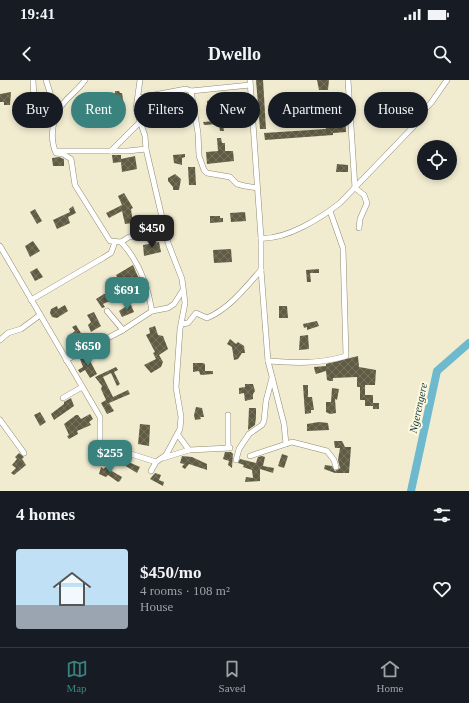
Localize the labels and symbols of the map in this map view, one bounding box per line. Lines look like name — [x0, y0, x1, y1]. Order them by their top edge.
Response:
pin: $450 — [128, 215, 176, 249]
pin: $691 — [103, 277, 151, 311]
pin: $650 — [64, 333, 112, 367]
water label: Ngerengere — [407, 382, 429, 435]
pin: $255 — [86, 440, 134, 474]

